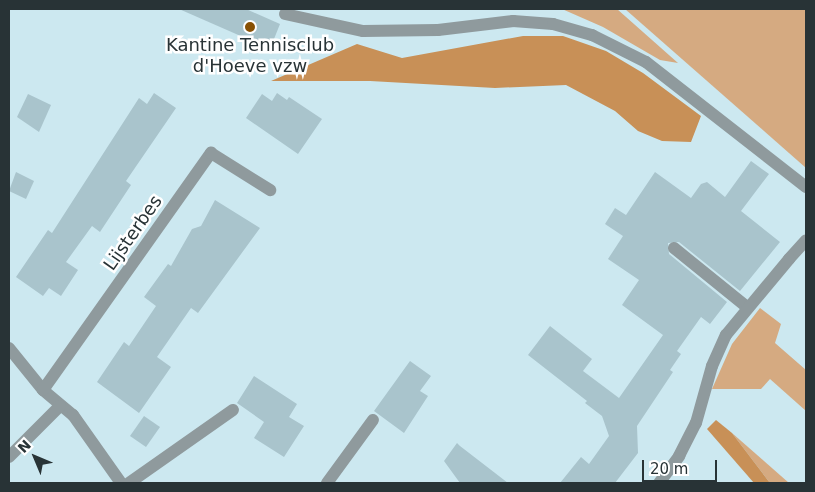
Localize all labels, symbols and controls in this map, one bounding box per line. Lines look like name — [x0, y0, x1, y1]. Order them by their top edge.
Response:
marker: Kantine Tennisclub d'Hoeve vzw — [244, 21, 256, 33]
place label: Kantine Tennisclub d'Hoeve vzw — [166, 35, 334, 78]
street label: Lijsterbes — [99, 191, 167, 275]
north arrow — [10, 432, 60, 482]
text: N — [15, 437, 34, 456]
scale bar — [645, 450, 720, 482]
text: 20 m — [650, 460, 688, 478]

